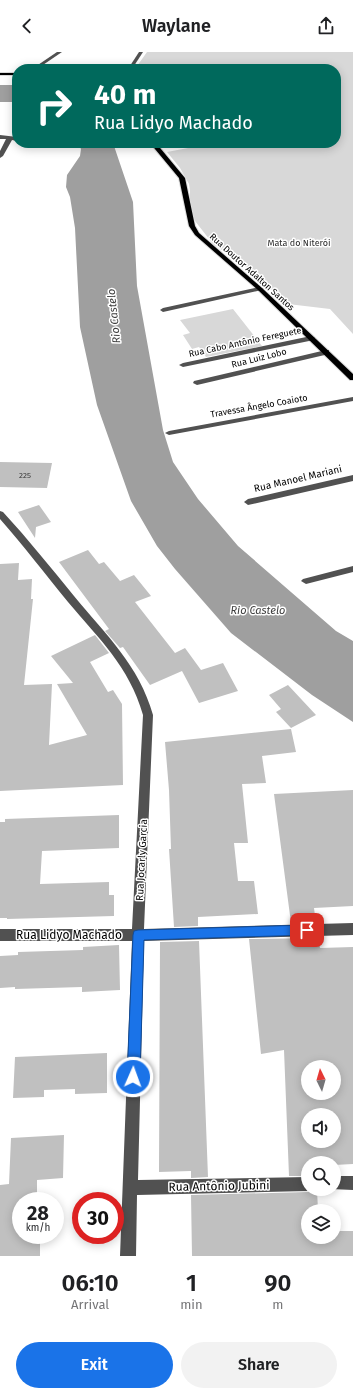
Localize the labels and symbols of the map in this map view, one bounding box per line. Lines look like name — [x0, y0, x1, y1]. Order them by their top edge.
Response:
street label: Rua Doutor Adalton Santos — [208, 231, 296, 313]
park label: Mata do Niterói — [267, 238, 331, 248]
water label: Rio Castelo — [105, 288, 123, 344]
street label: Rua Cabo Antônio Fereguete — [188, 325, 302, 359]
street label: Rua Luiz Lobo — [230, 346, 288, 370]
street label: Travessa Ângelo Coaioto — [210, 392, 308, 419]
street label: Rua Manoel Mariani — [253, 463, 343, 495]
house number: 225 — [19, 471, 31, 480]
water label: Rio Castelo — [231, 604, 285, 617]
street label: Rua Jocarly Garcia — [134, 819, 150, 901]
pin — [290, 913, 324, 947]
street label: Rua Lidyo Machado — [16, 928, 122, 942]
position arrow — [112, 1056, 154, 1098]
north arrow — [301, 1060, 341, 1100]
street label: Rua Antônio Jubini — [168, 1178, 270, 1194]
speed limit sign: 30 — [72, 1192, 124, 1244]

